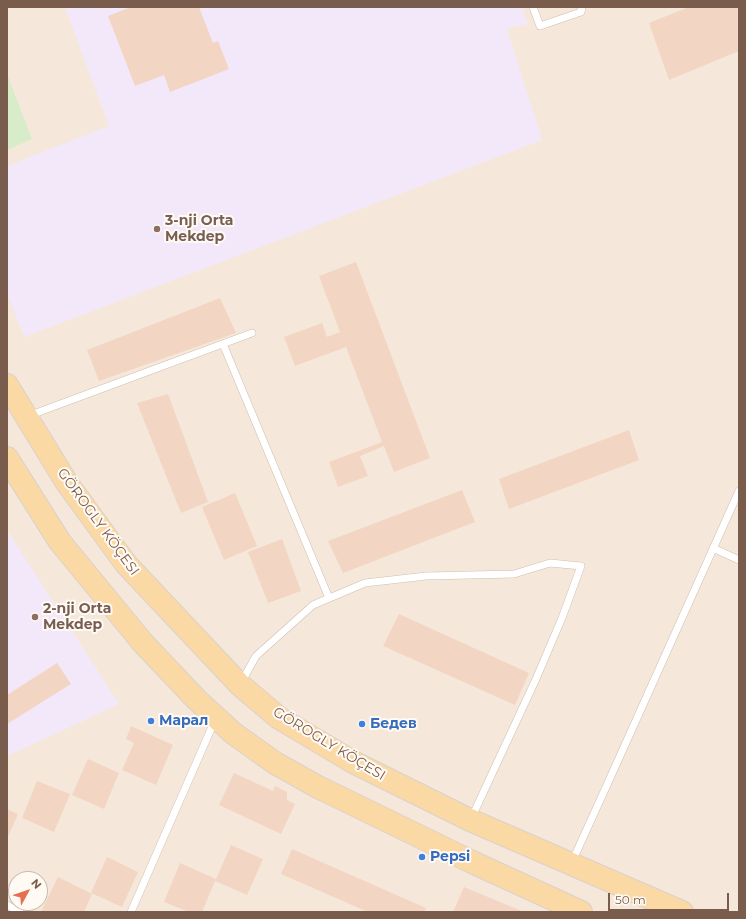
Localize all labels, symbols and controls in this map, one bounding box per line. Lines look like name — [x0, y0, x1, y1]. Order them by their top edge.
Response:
place label: 3-nji Orta Mekdep — [165, 213, 233, 246]
marker: 3-nji Orta Mekdep — [152, 224, 162, 234]
street label: GÖROGLY KÖÇESI — [53, 465, 143, 579]
place label: 2-nji Orta Mekdep — [43, 601, 111, 634]
marker: 2-nji Orta Mekdep — [30, 612, 40, 622]
street label: GÖROGLY KÖÇESI — [270, 704, 388, 784]
place label: Марал — [159, 713, 208, 729]
marker: Марал — [146, 716, 156, 726]
place label: Бедев — [370, 716, 417, 732]
marker: Бедев — [357, 719, 367, 729]
place label: Pepsi — [430, 849, 470, 865]
marker: Pepsi — [417, 852, 427, 862]
north arrow — [8, 871, 48, 911]
text: N — [28, 876, 45, 892]
scale bar — [610, 885, 731, 911]
text: 50 m — [615, 892, 646, 907]

